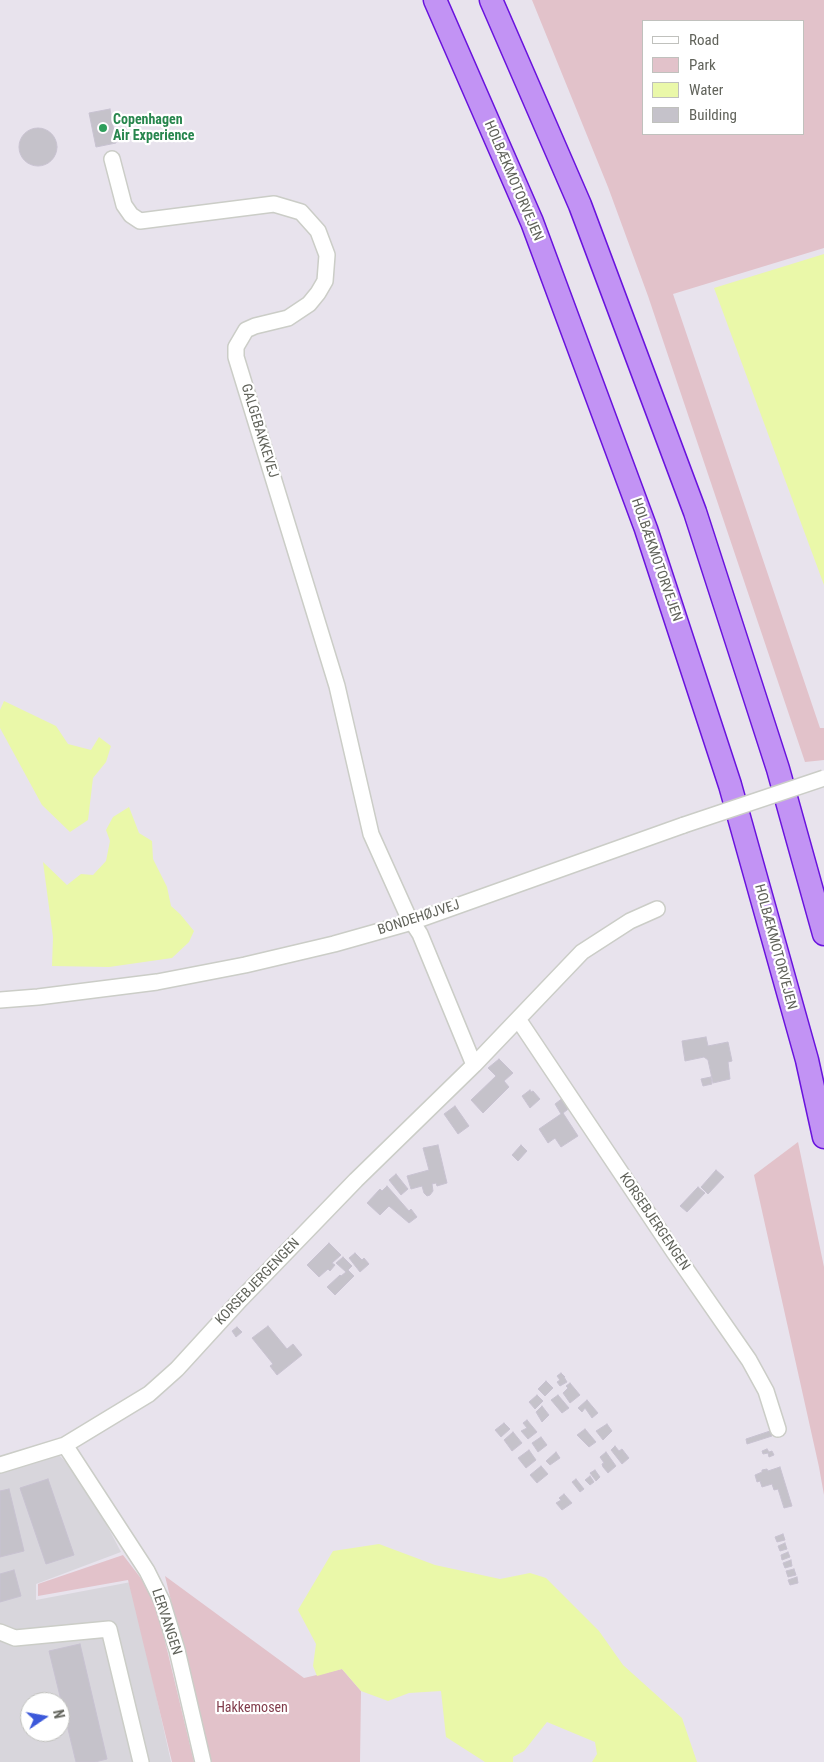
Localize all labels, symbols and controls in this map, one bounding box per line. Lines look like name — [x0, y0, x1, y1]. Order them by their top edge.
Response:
legend — [642, 20, 804, 135]
text: Road — [689, 31, 719, 49]
text: Park — [689, 56, 716, 74]
text: Water — [689, 81, 723, 99]
text: Building — [689, 106, 737, 124]
place label: Copenhagen Air Experience — [113, 112, 194, 144]
street label: HOLBÆKMOTORVEJEN — [480, 118, 546, 244]
marker: Copenhagen Air Experience — [97, 122, 109, 134]
street label: GALGEBAKKEVEJ — [237, 382, 281, 480]
street label: HOLBÆKMOTORVEJEN — [627, 496, 685, 624]
street label: HOLBÆKMOTORVEJEN — [750, 882, 800, 1012]
street label: BONDEHØJVEJ — [376, 897, 462, 939]
street label: KORSEBJERGENGEN — [615, 1170, 693, 1274]
street label: KORSEBJERGENGEN — [212, 1235, 304, 1329]
street label: LERVANGEN — [147, 1587, 185, 1657]
north arrow — [20, 1692, 70, 1742]
park label: Hakkemosen — [216, 1700, 288, 1716]
text: N — [50, 1708, 67, 1720]

